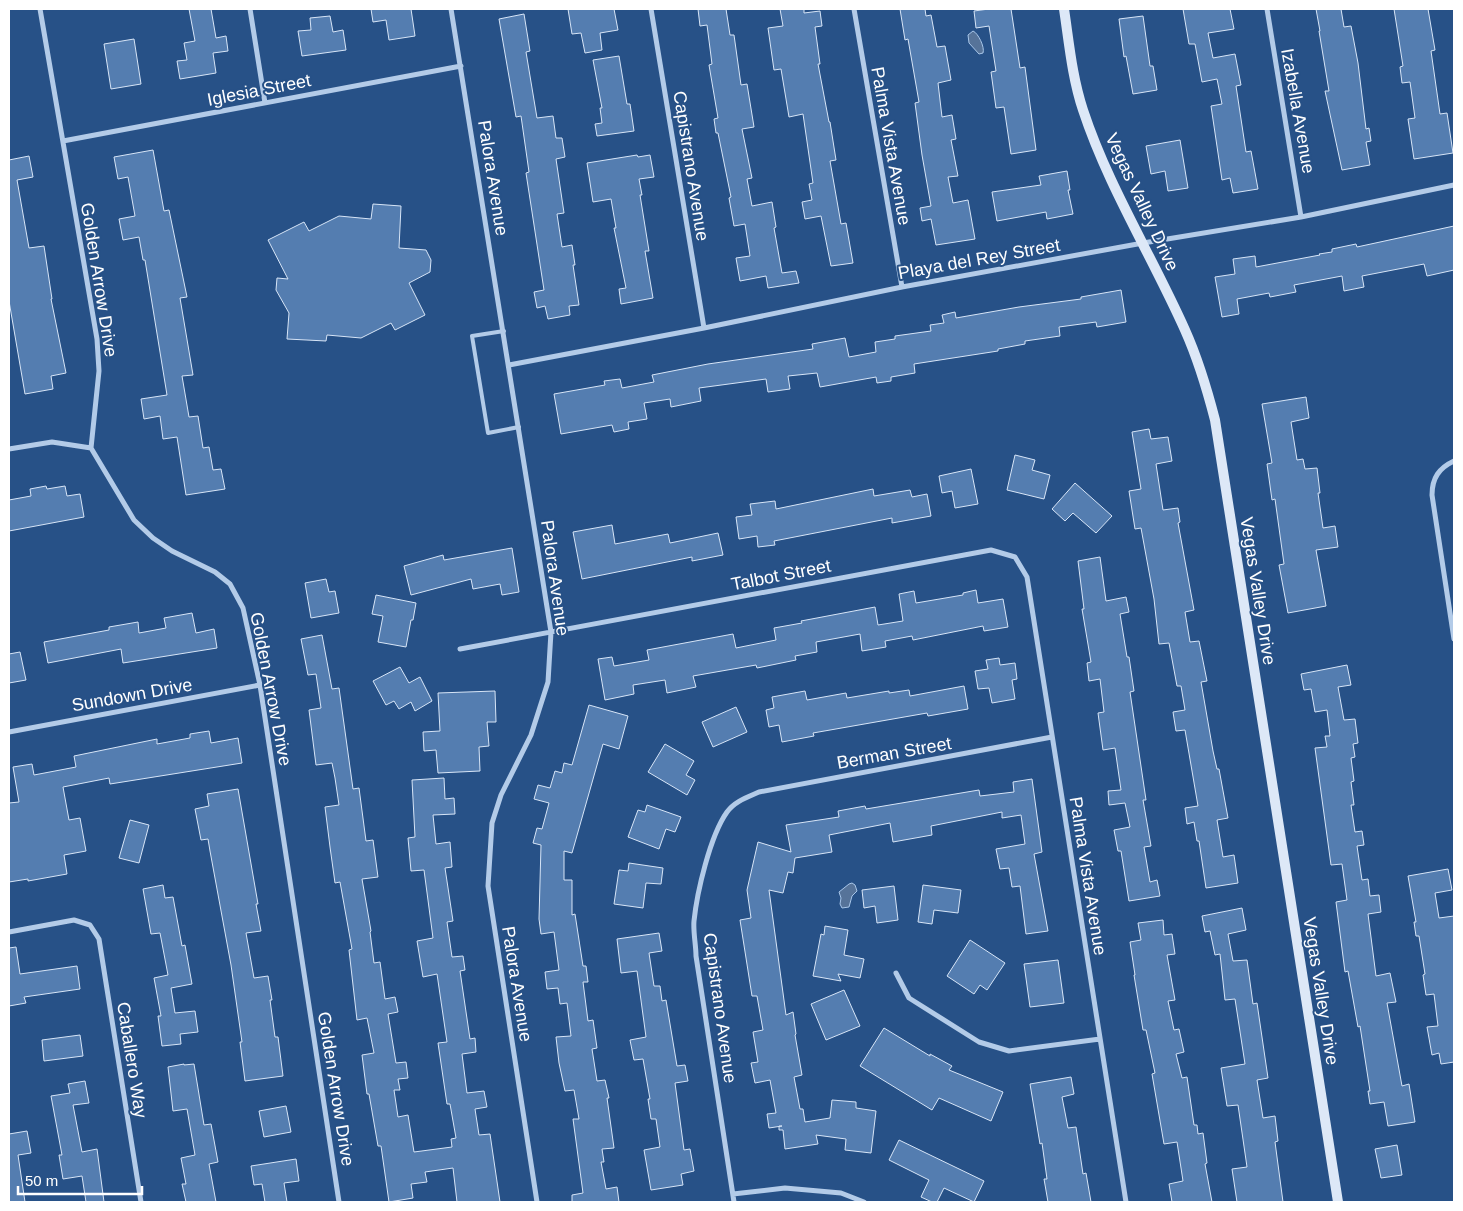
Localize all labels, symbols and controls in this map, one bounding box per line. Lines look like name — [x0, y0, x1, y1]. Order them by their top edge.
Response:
street label: Izabella Avenue — [1277, 47, 1319, 175]
street label: Palma Vista Avenue — [867, 65, 915, 227]
street label: Iglesia Street — [206, 70, 312, 110]
street label: Capistrano Avenue — [669, 89, 713, 243]
street label: Palora Avenue — [474, 119, 512, 237]
street label: Vegas Valley Drive — [1101, 130, 1183, 274]
street label: Golden Arrow Drive — [77, 201, 121, 359]
street label: Playa del Rey Street — [896, 235, 1062, 283]
street label: Vegas Valley Drive — [1236, 515, 1280, 667]
street label: Palora Avenue — [537, 519, 573, 637]
street label: Talbot Street — [729, 556, 833, 594]
street label: Golden Arrow Drive — [246, 610, 296, 768]
street label: Sundown Drive — [70, 675, 194, 715]
street label: Berman Street — [835, 733, 953, 773]
street label: Palma Vista Avenue — [1066, 795, 1110, 957]
street label: Vegas Valley Drive — [1299, 915, 1343, 1067]
street label: Palora Avenue — [498, 925, 536, 1043]
street label: Capistrano Avenue — [700, 931, 740, 1085]
street label: Caballero Way — [113, 1000, 151, 1120]
street label: Golden Arrow Drive — [314, 1010, 358, 1168]
scale bar — [18, 1164, 141, 1196]
text: 50 m — [25, 1172, 58, 1189]

